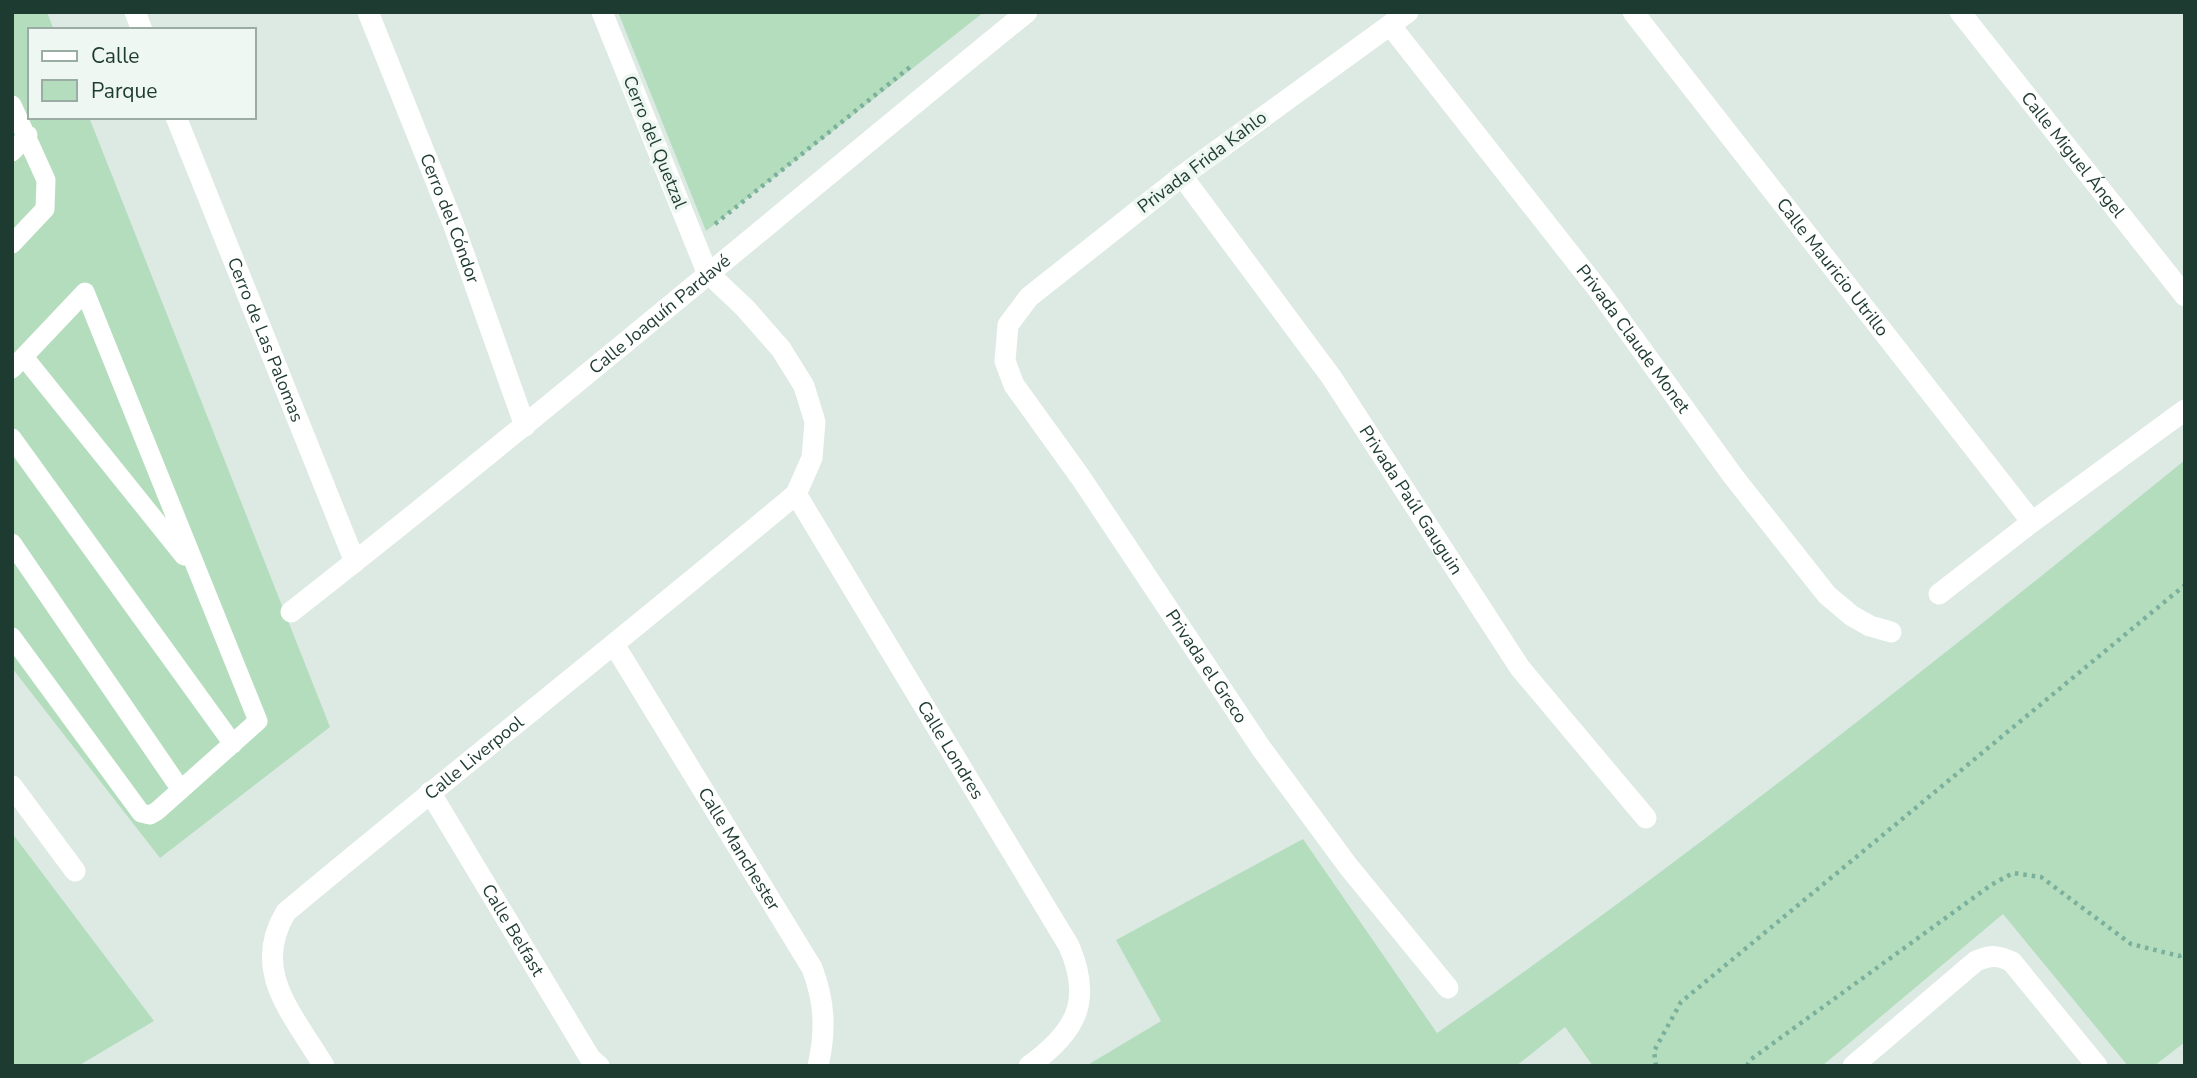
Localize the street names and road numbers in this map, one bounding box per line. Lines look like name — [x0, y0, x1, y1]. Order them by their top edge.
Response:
street label: Cerro del Quetzal — [617, 72, 693, 213]
street label: Calle Miguel Ángel — [2016, 87, 2131, 223]
street label: Privada Frida Kahlo — [1132, 105, 1272, 219]
street label: Cerro del Cóndor — [414, 150, 486, 287]
street label: Calle Mauricio Utrillo — [1771, 193, 1894, 341]
street label: Calle Joaquín Pardavé — [584, 249, 736, 380]
street label: Cerro de Las Palomas — [222, 254, 309, 425]
street label: Privada Claude Monet — [1571, 259, 1696, 418]
street label: Privada Paúl Gauguin — [1354, 421, 1468, 579]
street label: Privada el Greco — [1160, 605, 1253, 728]
street label: Calle Londres — [912, 696, 990, 804]
street label: Calle Liverpool — [419, 710, 529, 805]
street label: Calle Manchester — [692, 783, 786, 916]
street label: Calle Belfast — [476, 879, 550, 981]

